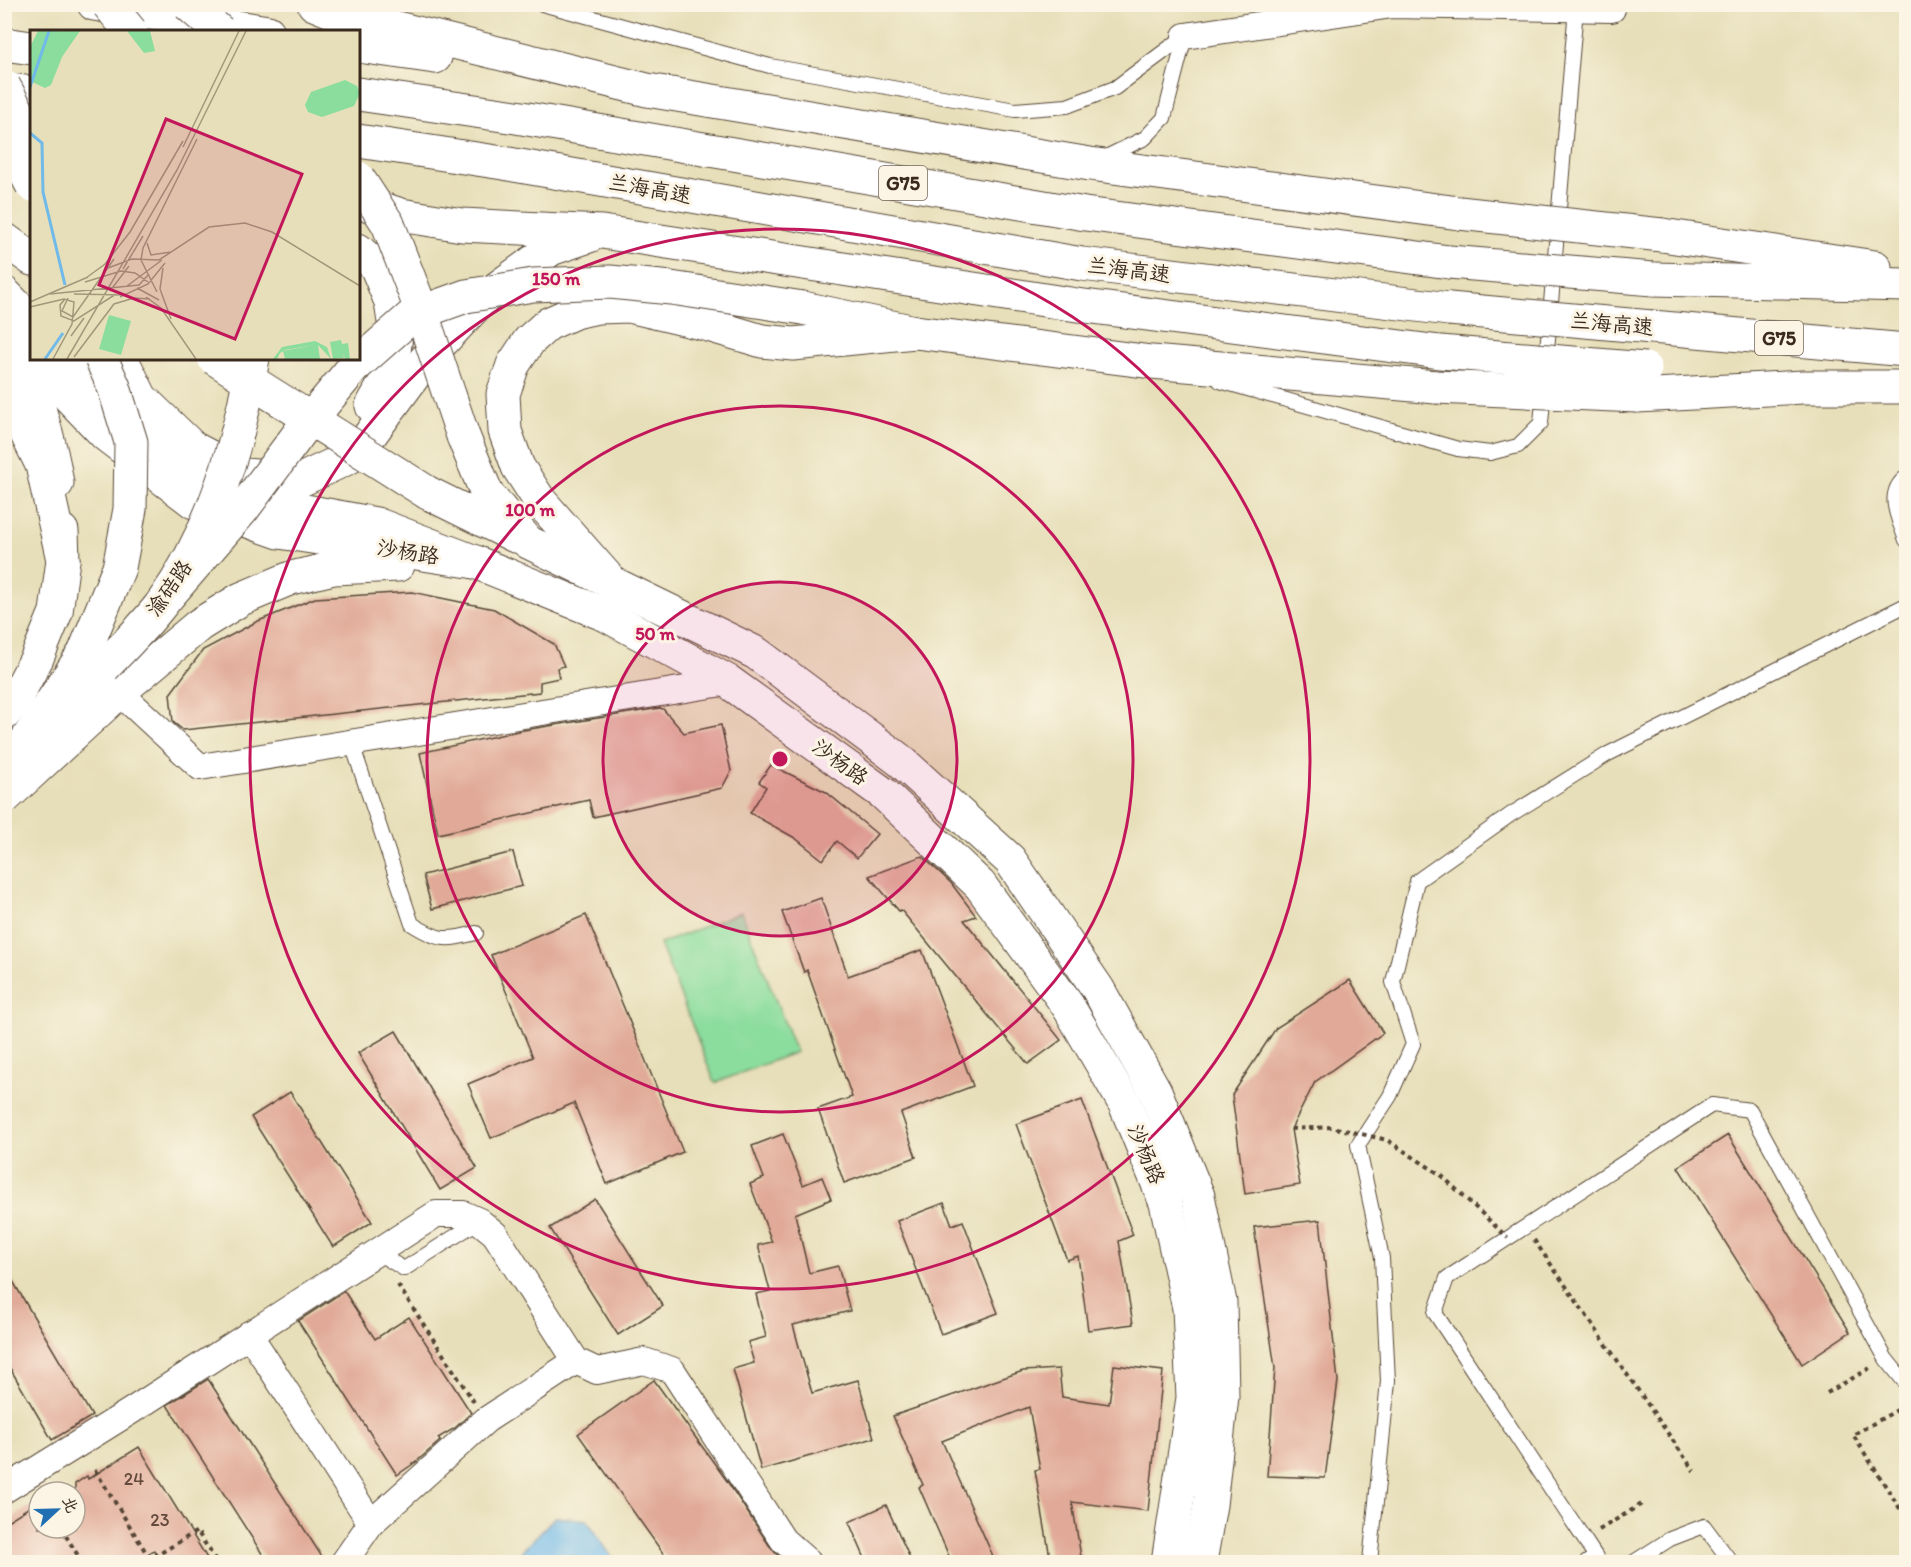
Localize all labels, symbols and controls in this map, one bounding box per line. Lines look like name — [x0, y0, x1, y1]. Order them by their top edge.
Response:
inset map — [30, 30, 360, 360]
road number: G75 — [879, 166, 927, 200]
street label: 兰海高速 — [607, 169, 694, 208]
street label: 兰海高速 — [1086, 252, 1172, 287]
text: 150 m — [532, 268, 581, 290]
street label: 兰海高速 — [1569, 307, 1655, 340]
road number: G75 — [1755, 321, 1803, 355]
text: 100 m — [505, 499, 556, 521]
street label: 沙杨路 — [375, 534, 441, 569]
street label: 渝碚路 — [140, 555, 197, 621]
text: 50 m — [635, 623, 676, 645]
street label: 沙杨路 — [807, 733, 873, 790]
centre of rings — [770, 749, 790, 769]
street label: 沙杨路 — [1123, 1120, 1170, 1188]
house number: 24 — [124, 1468, 144, 1490]
north arrow — [27, 1480, 87, 1540]
text: 北 — [59, 1494, 82, 1516]
house number: 23 — [150, 1509, 170, 1531]

